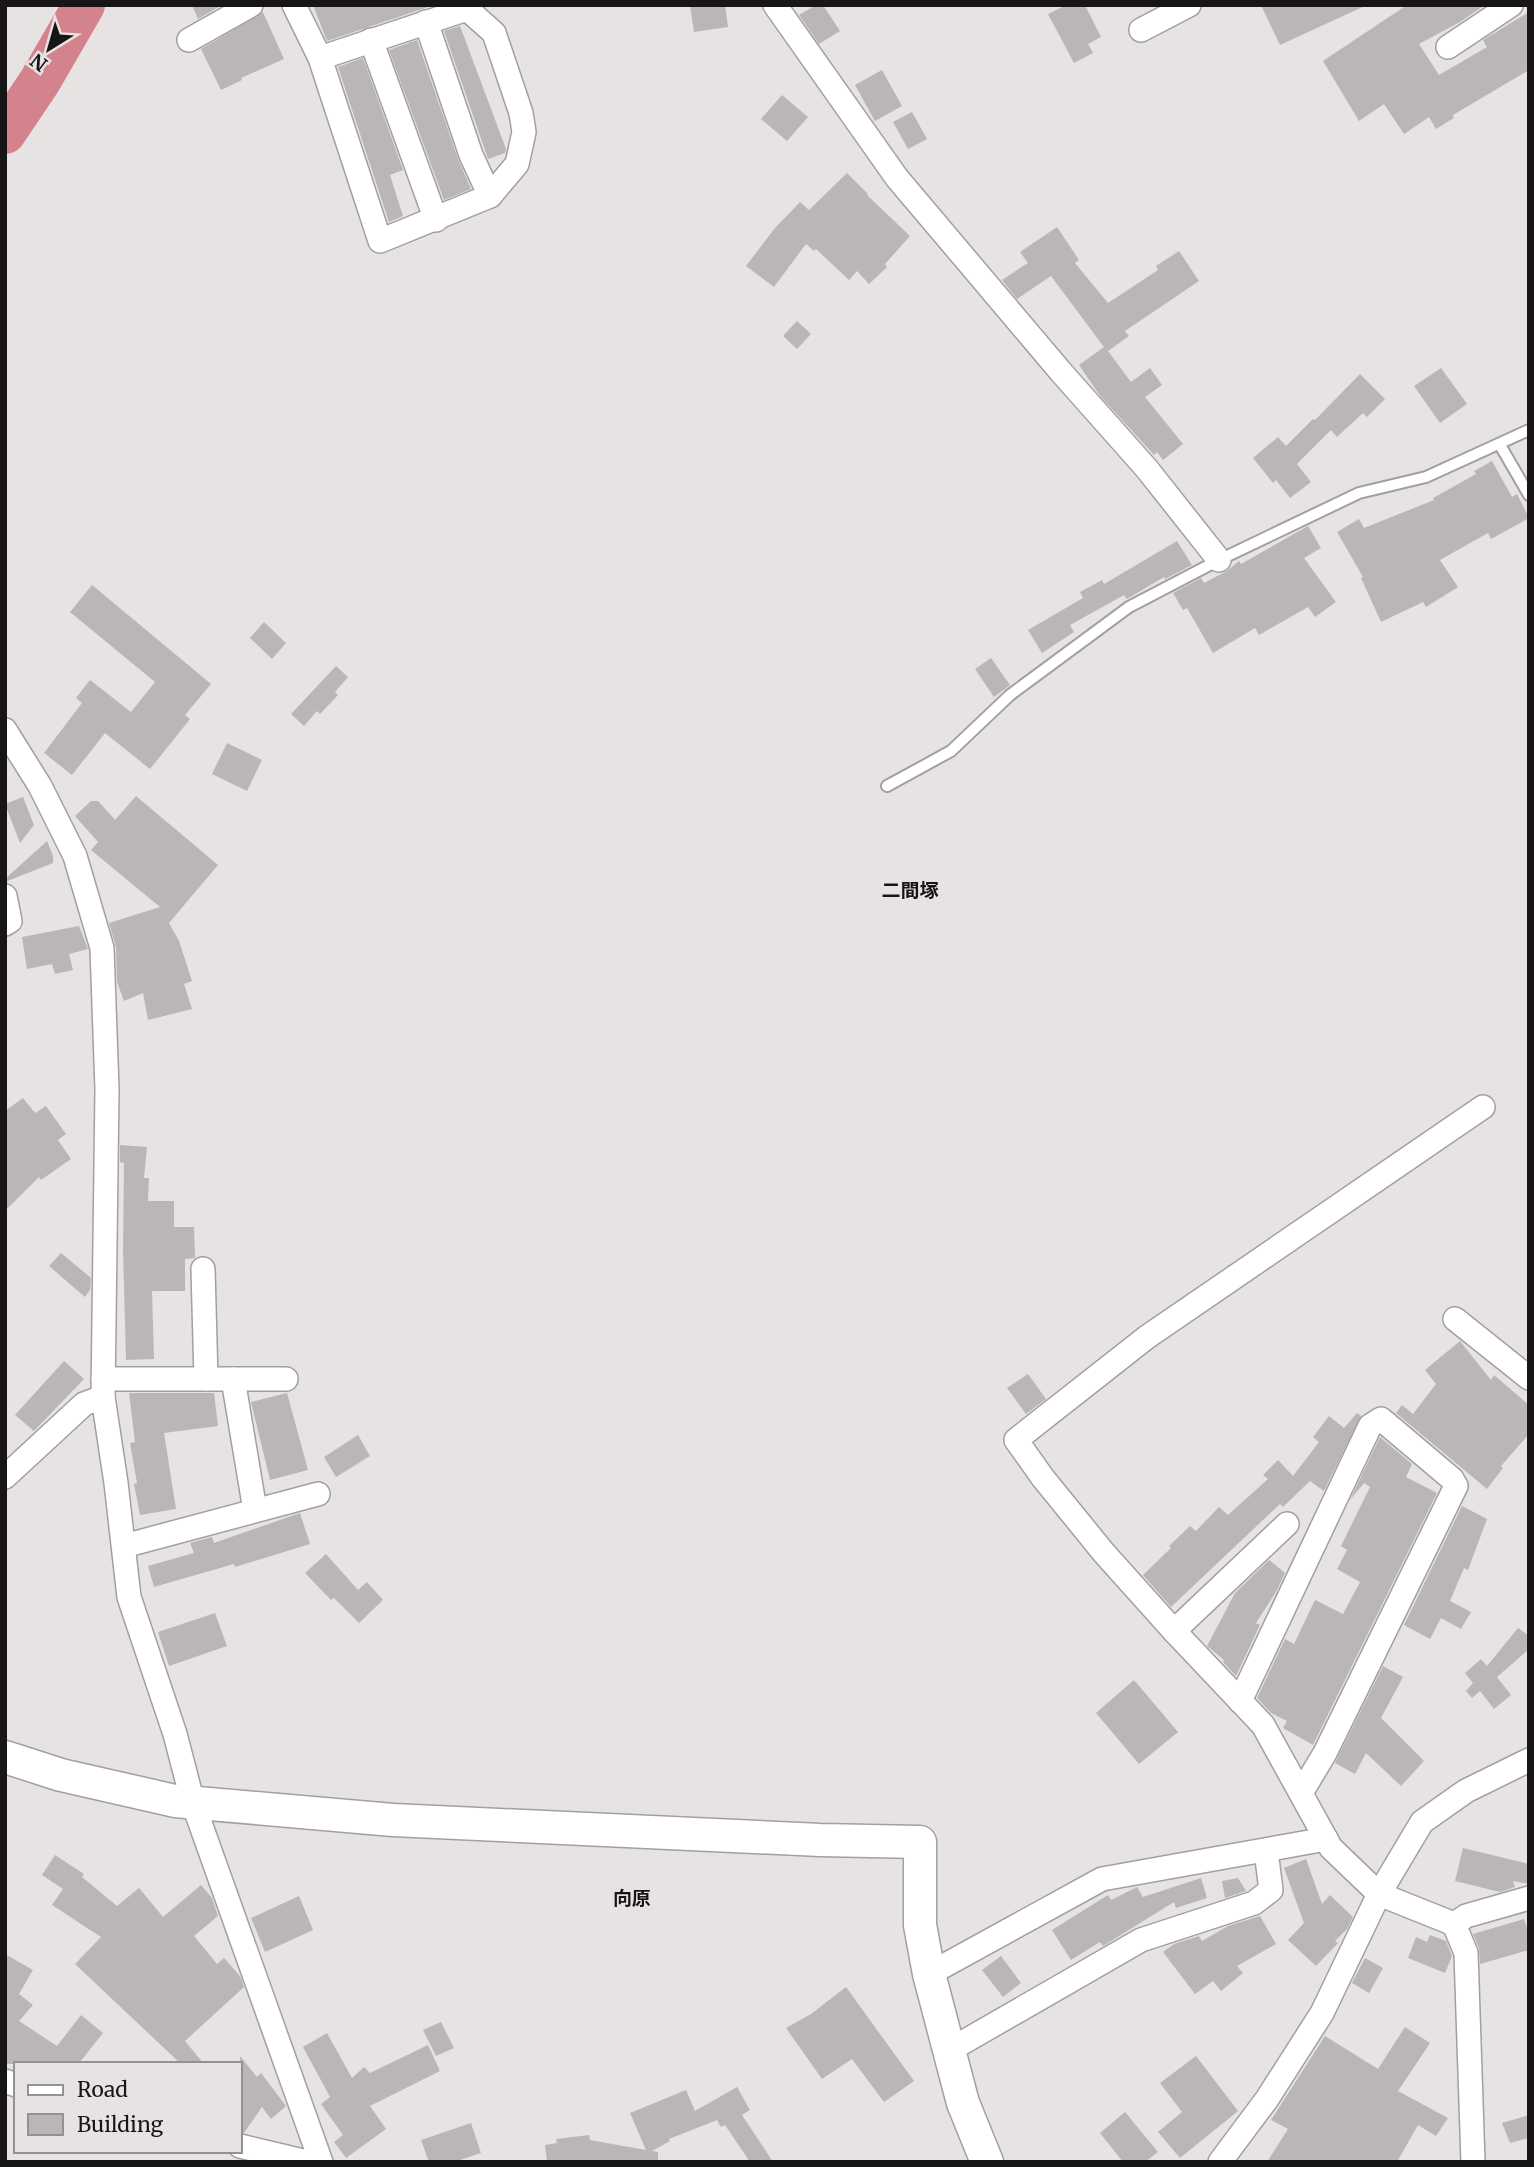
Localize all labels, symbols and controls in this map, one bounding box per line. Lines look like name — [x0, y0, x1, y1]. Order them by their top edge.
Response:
north arrow — [14, 14, 84, 84]
text: N — [26, 48, 52, 77]
district label: 二間塚 — [881, 878, 939, 902]
district label: 向原 — [613, 1886, 651, 1910]
legend — [14, 2062, 242, 2153]
text: Road — [77, 2076, 128, 2103]
text: Building — [77, 2111, 164, 2138]

